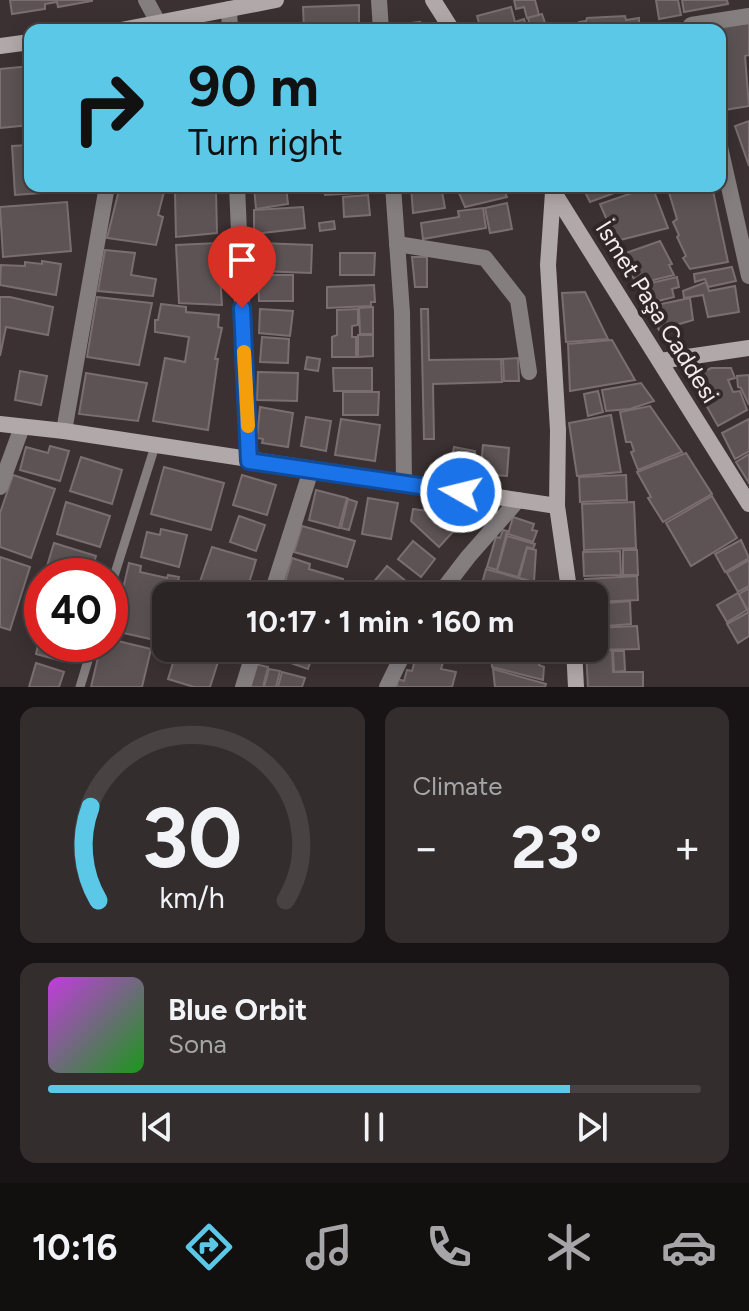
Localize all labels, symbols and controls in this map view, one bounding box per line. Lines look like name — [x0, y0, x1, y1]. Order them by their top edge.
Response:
text: 90 m — [188, 53, 319, 120]
icon: right — [56, 56, 160, 160]
text: Turn right — [188, 121, 343, 164]
street label: İsmet Paşa Caddesi — [590, 215, 725, 408]
pin — [208, 226, 276, 308]
icon: arrive — [220, 238, 264, 282]
position arrow — [419, 450, 503, 534]
speed limit sign: 40 — [24, 558, 128, 662]
text: 10:17 · 1 min · 160 m — [246, 603, 514, 640]
text: Climate — [413, 770, 502, 802]
text: 30 — [142, 788, 242, 888]
text: 23° — [511, 811, 602, 883]
text: − — [413, 821, 440, 874]
text: + — [674, 821, 701, 874]
text: km/h — [160, 881, 225, 915]
text: Blue Orbit — [168, 991, 307, 1028]
text: Sona — [168, 1028, 227, 1060]
icon: previous — [135, 1105, 179, 1149]
icon: pause — [352, 1105, 396, 1149]
icon: next — [570, 1105, 614, 1149]
icon: directions — [181, 1219, 237, 1275]
icon: music — [301, 1219, 357, 1275]
icon: phone — [421, 1219, 477, 1275]
icon: climate — [541, 1219, 597, 1275]
icon: car — [661, 1219, 717, 1275]
text: 10:16 — [32, 1226, 117, 1269]

